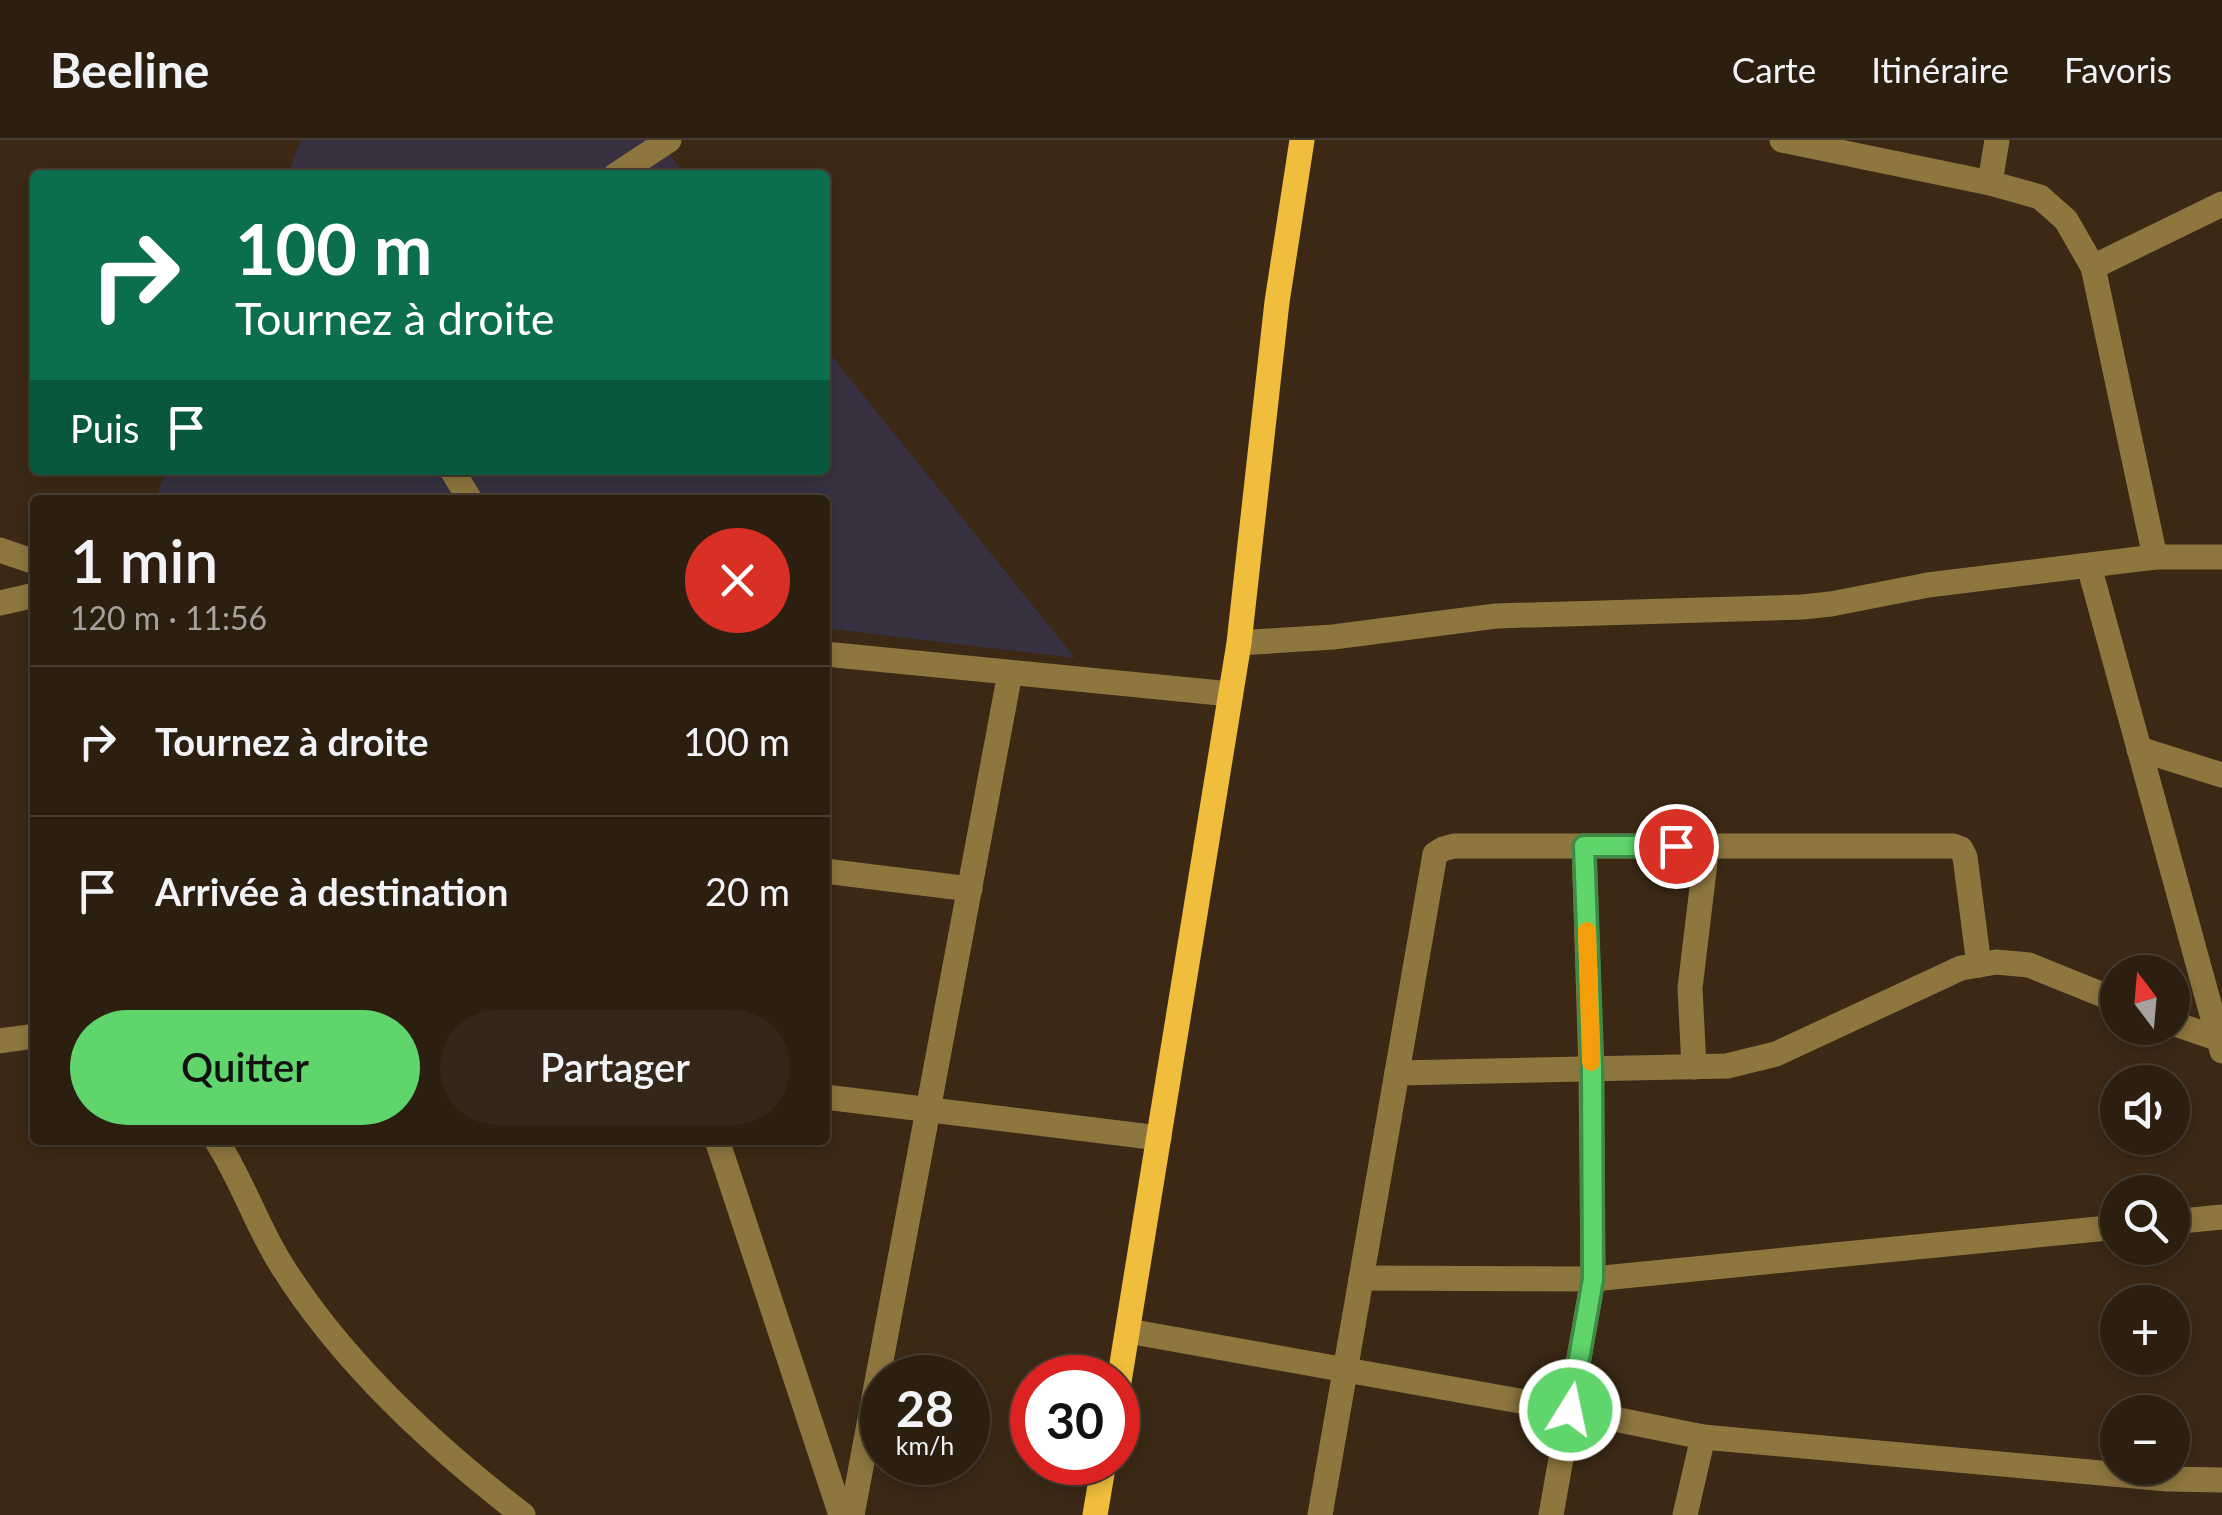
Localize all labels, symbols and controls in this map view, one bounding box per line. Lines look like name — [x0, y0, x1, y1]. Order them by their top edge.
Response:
text: Beeline — [50, 41, 209, 98]
text: Carte — [1732, 48, 1816, 90]
text: Itinéraire — [1871, 48, 2009, 90]
text: Favoris — [2064, 48, 2172, 90]
text: 100 m — [235, 206, 432, 290]
icon: right — [70, 210, 200, 340]
text: Tournez à droite — [235, 291, 554, 345]
icon: arrive — [159, 400, 214, 455]
text: Puis — [70, 405, 139, 451]
text: 1 min — [70, 524, 218, 596]
button: close — [685, 528, 790, 633]
text: 120 m · 11:56 — [70, 598, 267, 637]
icon: right — [70, 714, 125, 769]
text: Tournez à droite — [155, 718, 429, 764]
text: 100 m — [683, 718, 790, 764]
pin — [1634, 804, 1719, 889]
icon: arrive — [1649, 819, 1704, 874]
icon: arrive — [70, 864, 125, 919]
text: Arrivée à destination — [155, 868, 508, 914]
text: 20 m — [705, 868, 790, 914]
north arrow — [2100, 955, 2190, 1045]
map controls — [2100, 955, 2190, 1485]
button: Quitter — [70, 1010, 420, 1125]
button: Partager — [440, 1010, 790, 1125]
button: sound — [2100, 1065, 2190, 1155]
button: search — [2100, 1175, 2190, 1265]
button: + — [2100, 1285, 2190, 1375]
speed limit sign: 30 — [1010, 1355, 1140, 1485]
position arrow — [1518, 1358, 1622, 1462]
text: 28 — [896, 1378, 954, 1438]
button: − — [2100, 1395, 2190, 1485]
text: km/h — [896, 1430, 954, 1460]

